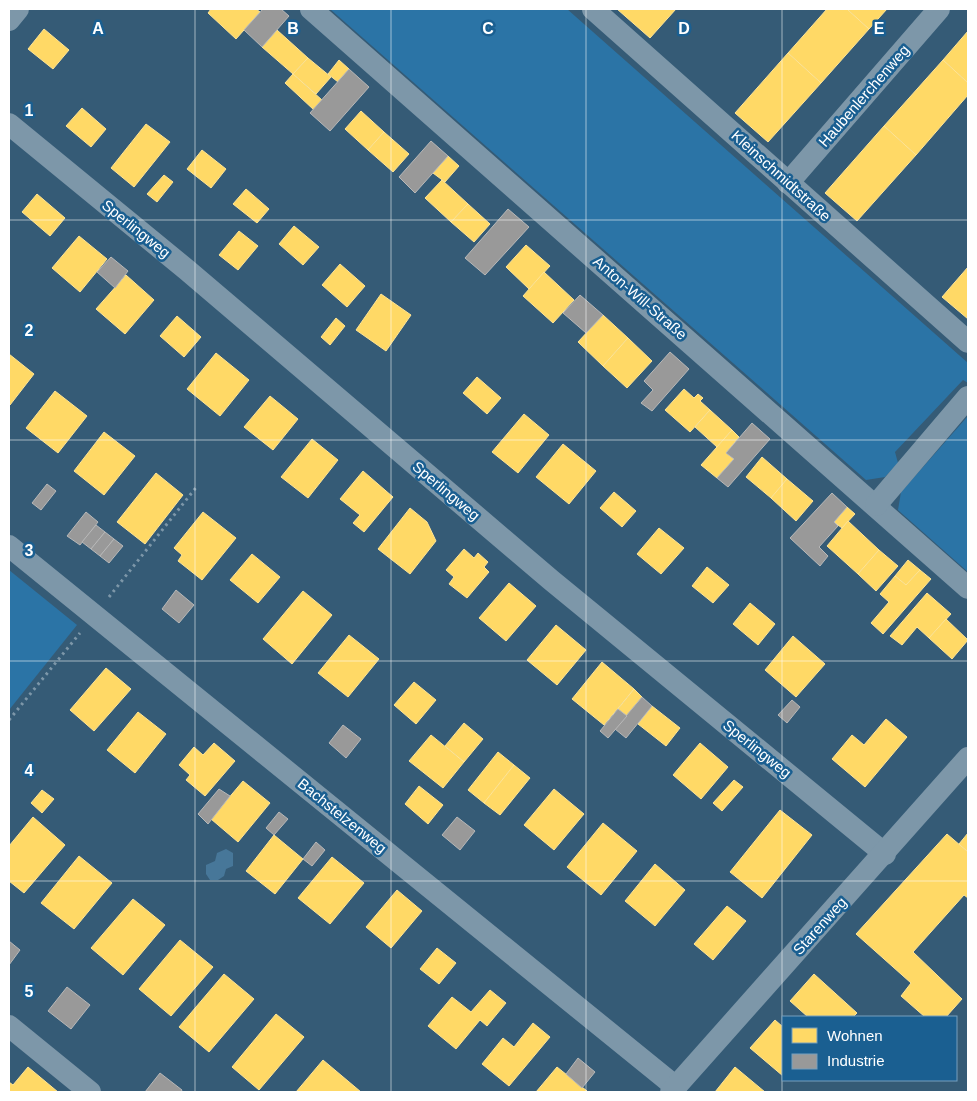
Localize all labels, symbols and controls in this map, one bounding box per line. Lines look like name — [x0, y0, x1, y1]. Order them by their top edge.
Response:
text: A — [92, 20, 104, 37]
text: B — [287, 20, 299, 37]
text: C — [482, 20, 494, 37]
text: D — [678, 20, 690, 37]
text: E — [874, 20, 885, 37]
street label: Haubenlerchenweg — [815, 41, 912, 150]
text: 1 — [25, 102, 34, 119]
street label: Kleinschmidtstraße — [728, 127, 834, 225]
street label: Sperlingweg — [99, 196, 174, 261]
street label: Anton-Will-Straße — [590, 252, 691, 343]
text: 2 — [25, 322, 34, 339]
street label: Sperlingweg — [409, 458, 483, 524]
text: 3 — [25, 542, 34, 559]
street label: Sperlingweg — [720, 716, 795, 781]
text: 4 — [25, 762, 34, 779]
street label: Bachstelzenweg — [295, 775, 390, 857]
street label: Starenweg — [789, 893, 850, 958]
text: 5 — [25, 983, 34, 1000]
legend — [782, 1016, 957, 1081]
text: Wohnen — [827, 1027, 883, 1044]
text: Industrie — [827, 1052, 885, 1069]

